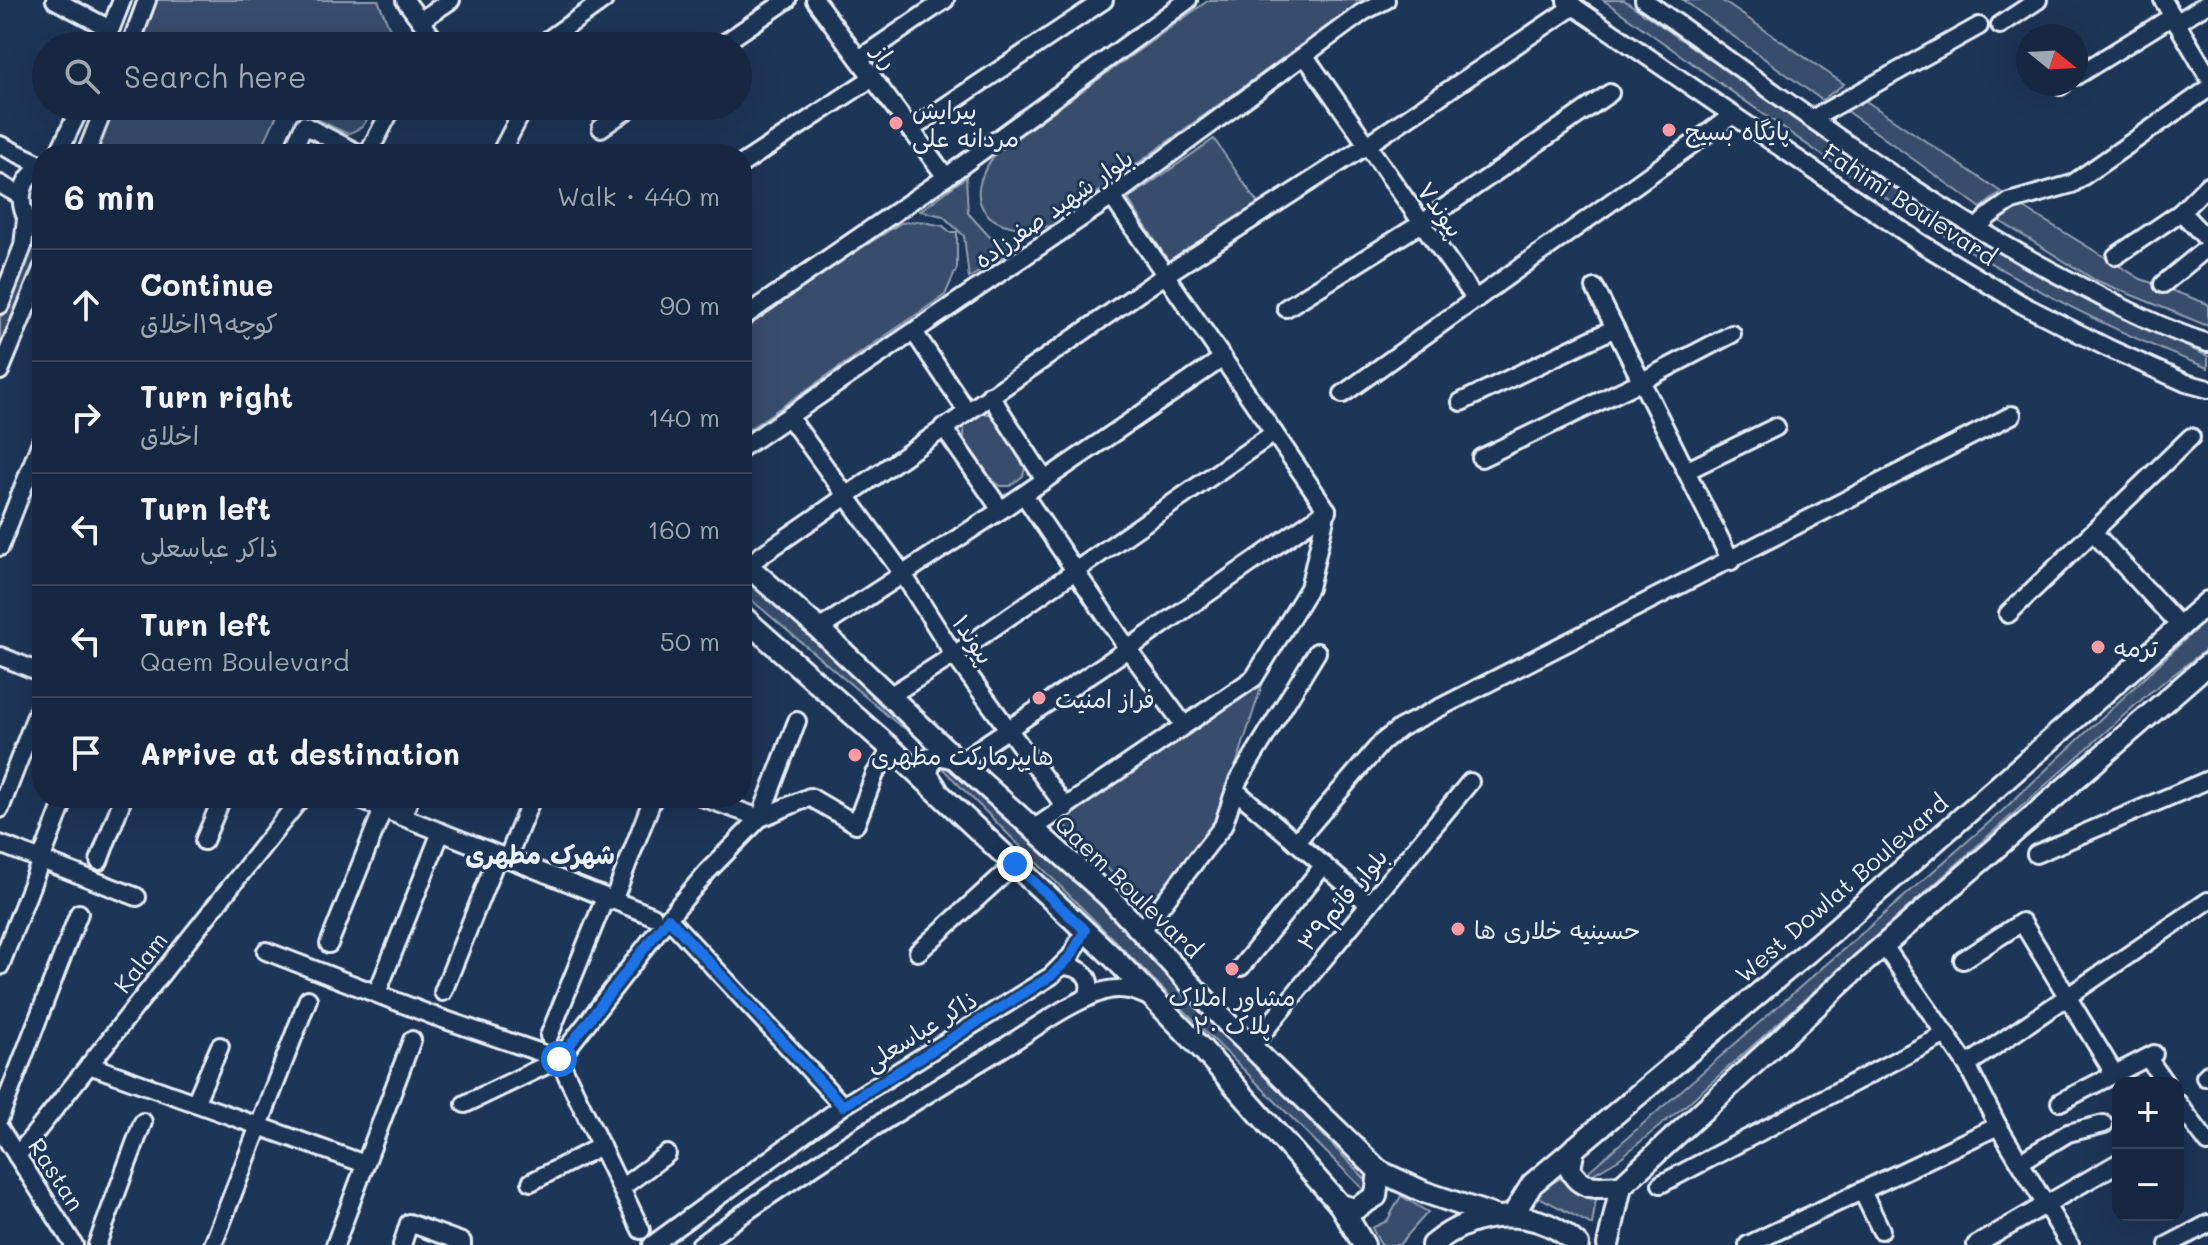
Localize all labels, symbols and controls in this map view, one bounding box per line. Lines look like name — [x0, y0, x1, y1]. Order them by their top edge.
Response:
north arrow — [2016, 24, 2088, 96]
search box — [32, 32, 752, 120]
street label: راز — [865, 35, 906, 75]
icon: search — [60, 54, 104, 98]
text: Search here — [124, 56, 307, 96]
place label: پیرایش مردانه علی — [912, 94, 1019, 154]
marker: پیرایش مردانه علی — [887, 114, 905, 132]
place label: پایگاه بسیج — [1685, 115, 1789, 148]
marker: پایگاه بسیج — [1660, 121, 1678, 139]
street label: Fahimi Boulevard — [1817, 136, 2003, 272]
street label: بلوار شهید صفرزاده — [967, 142, 1139, 275]
text: 6 min — [64, 174, 155, 219]
street label: پیوند۷ — [1410, 175, 1471, 244]
text: Walk · 440 m — [557, 179, 720, 213]
text: Continue — [140, 264, 273, 304]
icon: ahead — [64, 283, 108, 327]
text: 90 m — [660, 288, 720, 322]
text: کوچه۱۹اخلاق — [140, 306, 278, 340]
text: Turn right — [140, 376, 293, 416]
icon: right — [64, 395, 108, 439]
text: 140 m — [648, 400, 720, 434]
text: اخلاق — [140, 418, 199, 452]
text: Turn left — [140, 488, 271, 528]
icon: left — [64, 507, 108, 551]
text: 160 m — [648, 512, 720, 546]
text: ذاکر عباسعلی — [140, 530, 278, 564]
text: Turn left — [140, 604, 271, 644]
street label: پیوند۱ — [946, 608, 1002, 670]
icon: left — [64, 619, 108, 663]
text: 50 m — [660, 624, 720, 658]
place label: ترمه — [2114, 632, 2159, 663]
marker: ترمه — [2089, 638, 2107, 656]
text: Qaem Boulevard — [140, 644, 350, 678]
place label: فراز امنیت — [1055, 683, 1155, 714]
marker: فراز امنیت — [1030, 689, 1048, 707]
icon: arrive — [64, 731, 108, 775]
text: Arrive at destination — [140, 733, 460, 773]
place label: هایپرمارکت مطهری — [871, 740, 1054, 772]
marker: هایپرمارکت مطهری — [846, 746, 864, 764]
street label: West Dowlat Boulevard — [1728, 787, 1954, 989]
street label: Qaem Boulevard — [1049, 808, 1209, 964]
district label: شهرک مطهری — [465, 837, 615, 871]
street label: بلوار قائم۳۹ — [1290, 841, 1397, 959]
route end — [997, 846, 1033, 882]
place label: حسینیه خلاری ها — [1474, 914, 1641, 945]
marker: حسینیه خلاری ها — [1449, 920, 1467, 938]
street label: Kalam — [106, 925, 174, 999]
marker: مشاور املاک پلاک ۲۰ — [1223, 960, 1241, 978]
place label: مشاور املاک پلاک ۲۰ — [1169, 981, 1295, 1041]
street label: ذاکر عباسعلی — [858, 983, 983, 1078]
route start — [541, 1041, 577, 1077]
map controls — [2112, 1077, 2184, 1221]
button: + — [2112, 1077, 2184, 1149]
street label: Rastan — [22, 1132, 92, 1216]
button: − — [2112, 1149, 2184, 1221]

